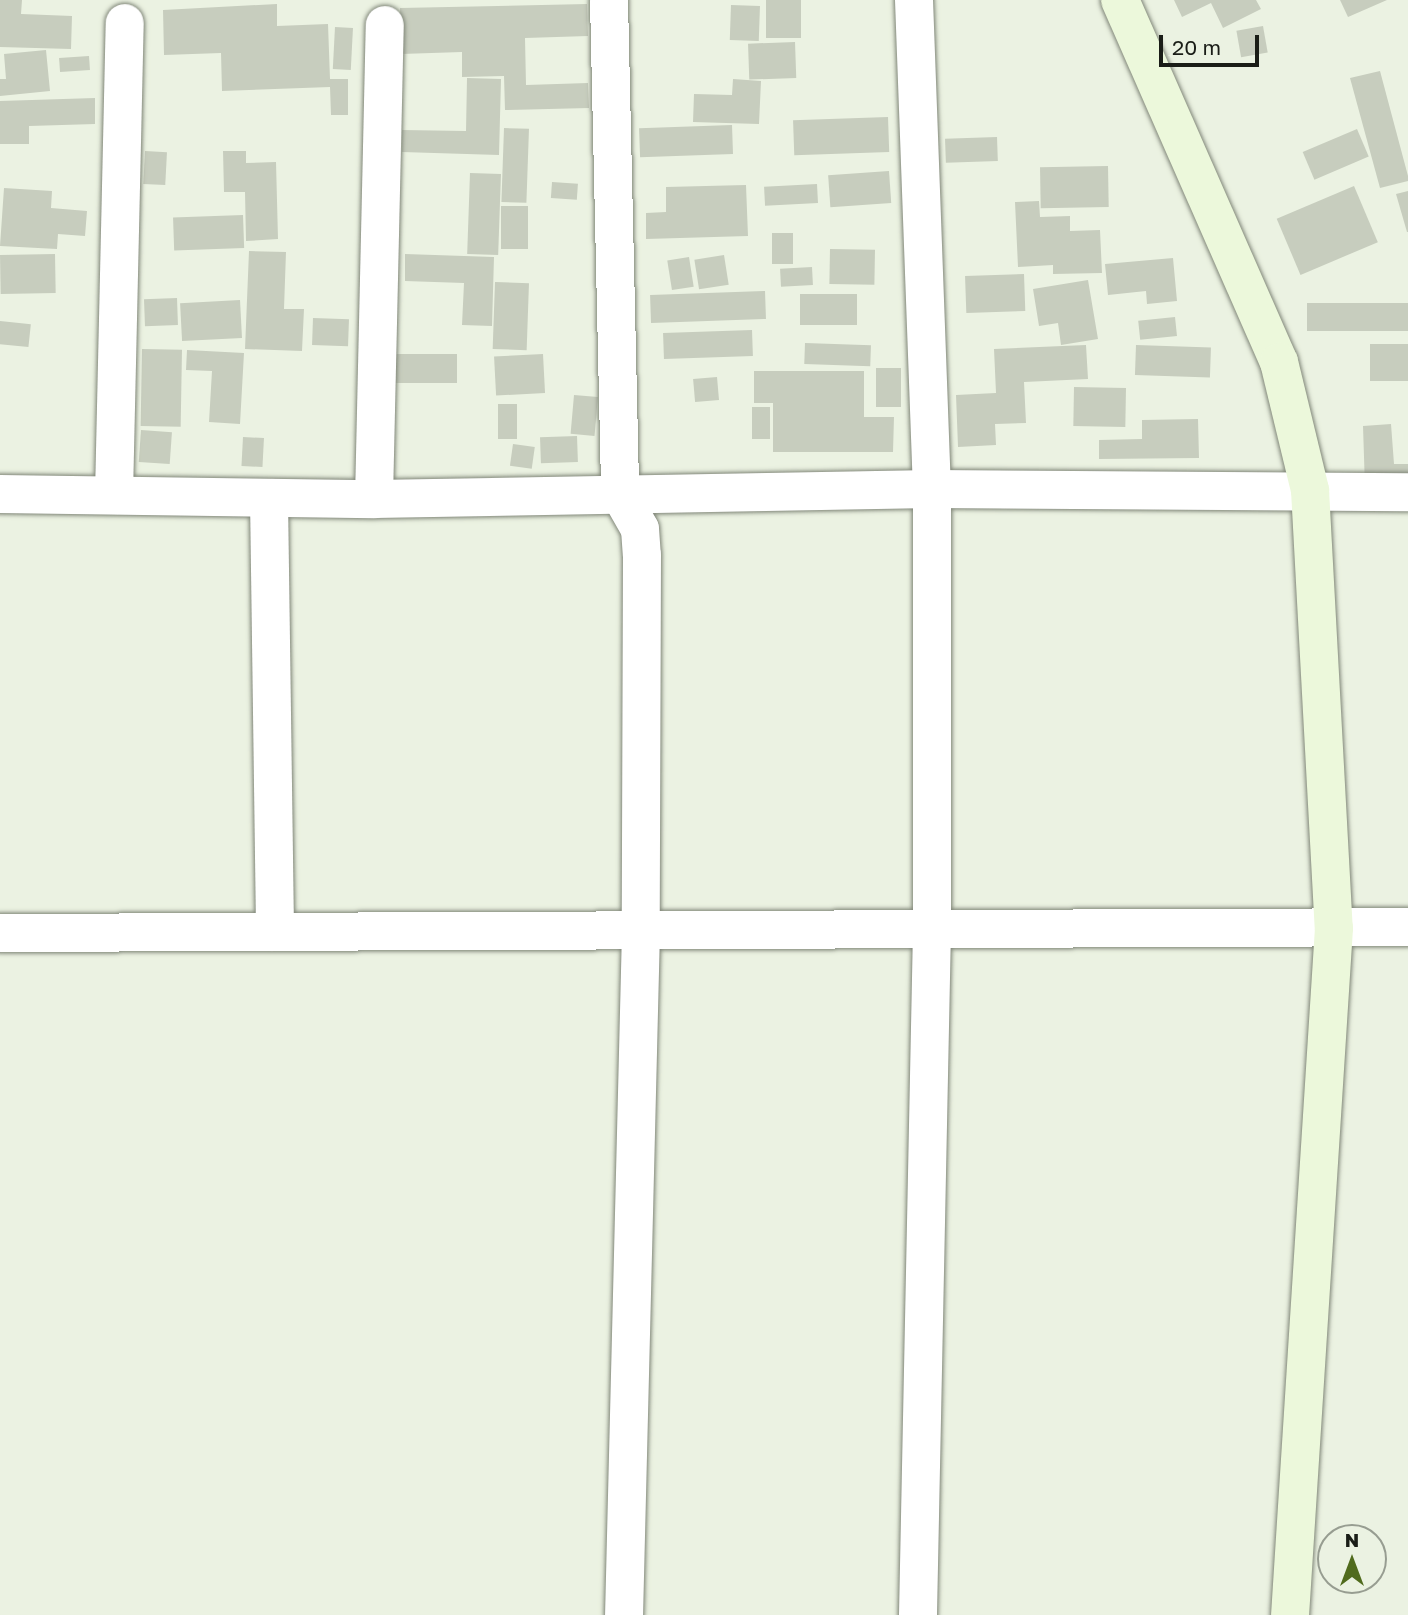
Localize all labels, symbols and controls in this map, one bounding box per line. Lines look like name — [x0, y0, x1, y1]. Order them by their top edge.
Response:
scale bar — [1163, 21, 1263, 65]
text: 20 m — [1172, 34, 1221, 60]
north arrow — [1317, 1524, 1387, 1594]
text: N — [1345, 1528, 1359, 1551]

